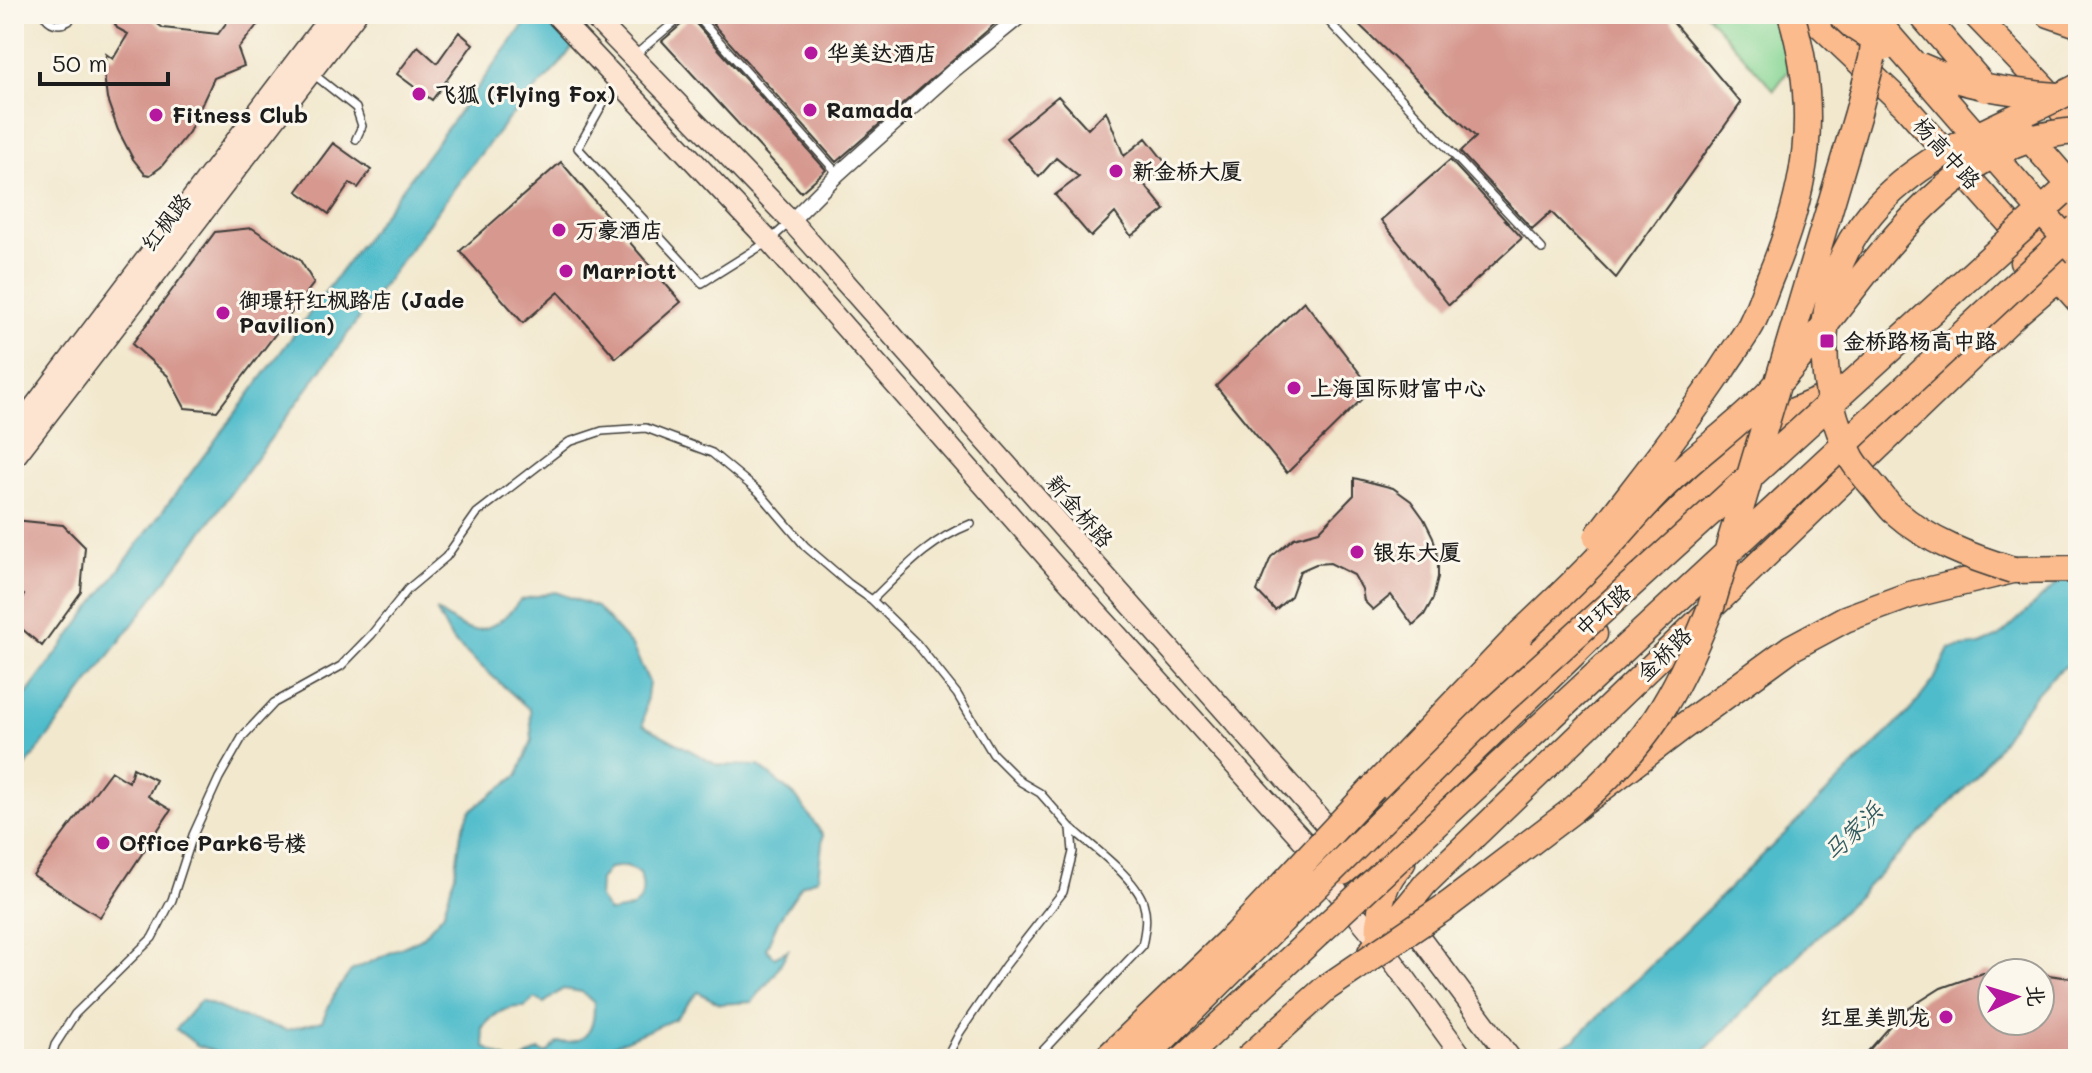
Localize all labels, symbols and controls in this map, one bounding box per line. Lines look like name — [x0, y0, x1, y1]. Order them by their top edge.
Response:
scale bar — [40, 36, 168, 86]
place label: 华美达酒店 — [827, 38, 937, 67]
marker: 华美达酒店 — [802, 44, 820, 62]
text: 50 m — [52, 47, 108, 78]
place label: 飞狐 (Flying Fox) — [435, 79, 616, 108]
marker: 飞狐 (Flying Fox) — [410, 85, 428, 103]
place label: Ramada — [826, 95, 913, 124]
place label: Fitness Club — [172, 100, 308, 129]
marker: Ramada — [801, 101, 819, 119]
marker: Fitness Club — [147, 106, 165, 124]
street label: 杨高中路 — [1907, 110, 1988, 195]
place label: 新金桥大厦 — [1132, 156, 1242, 185]
marker: 新金桥大厦 — [1107, 162, 1125, 180]
street label: 红枫路 — [134, 187, 197, 257]
place label: 万豪酒店 — [575, 215, 663, 244]
marker: 万豪酒店 — [550, 221, 568, 239]
place label: Marriott — [582, 256, 677, 285]
marker: Marriott — [557, 262, 575, 280]
place label: 御璟轩红枫路店 (Jade Pavilion) — [239, 285, 464, 339]
marker: 御璟轩红枫路店 (Jade Pavilion) — [214, 304, 232, 322]
place label: 金桥路杨高中路 — [1843, 326, 1997, 355]
marker: 金桥路杨高中路 — [1818, 332, 1836, 350]
place label: 上海国际财富中心 — [1310, 373, 1486, 402]
marker: 上海国际财富中心 — [1285, 379, 1303, 397]
street label: 新金桥路 — [1041, 468, 1120, 553]
place label: 银东大厦 — [1373, 537, 1461, 566]
marker: 银东大厦 — [1348, 543, 1366, 561]
street label: 中环路 — [1568, 577, 1637, 642]
street label: 金桥路 — [1630, 620, 1697, 687]
water label: 马家浜 — [1816, 794, 1889, 867]
place label: Office Park6号楼 — [119, 828, 307, 857]
marker: Office Park6号楼 — [94, 834, 112, 852]
north arrow — [1976, 957, 2056, 1037]
text: 北 — [2021, 984, 2052, 1008]
place label: 红星美凯龙 — [1820, 1002, 1930, 1031]
marker: 红星美凯龙 — [1937, 1008, 1955, 1026]

